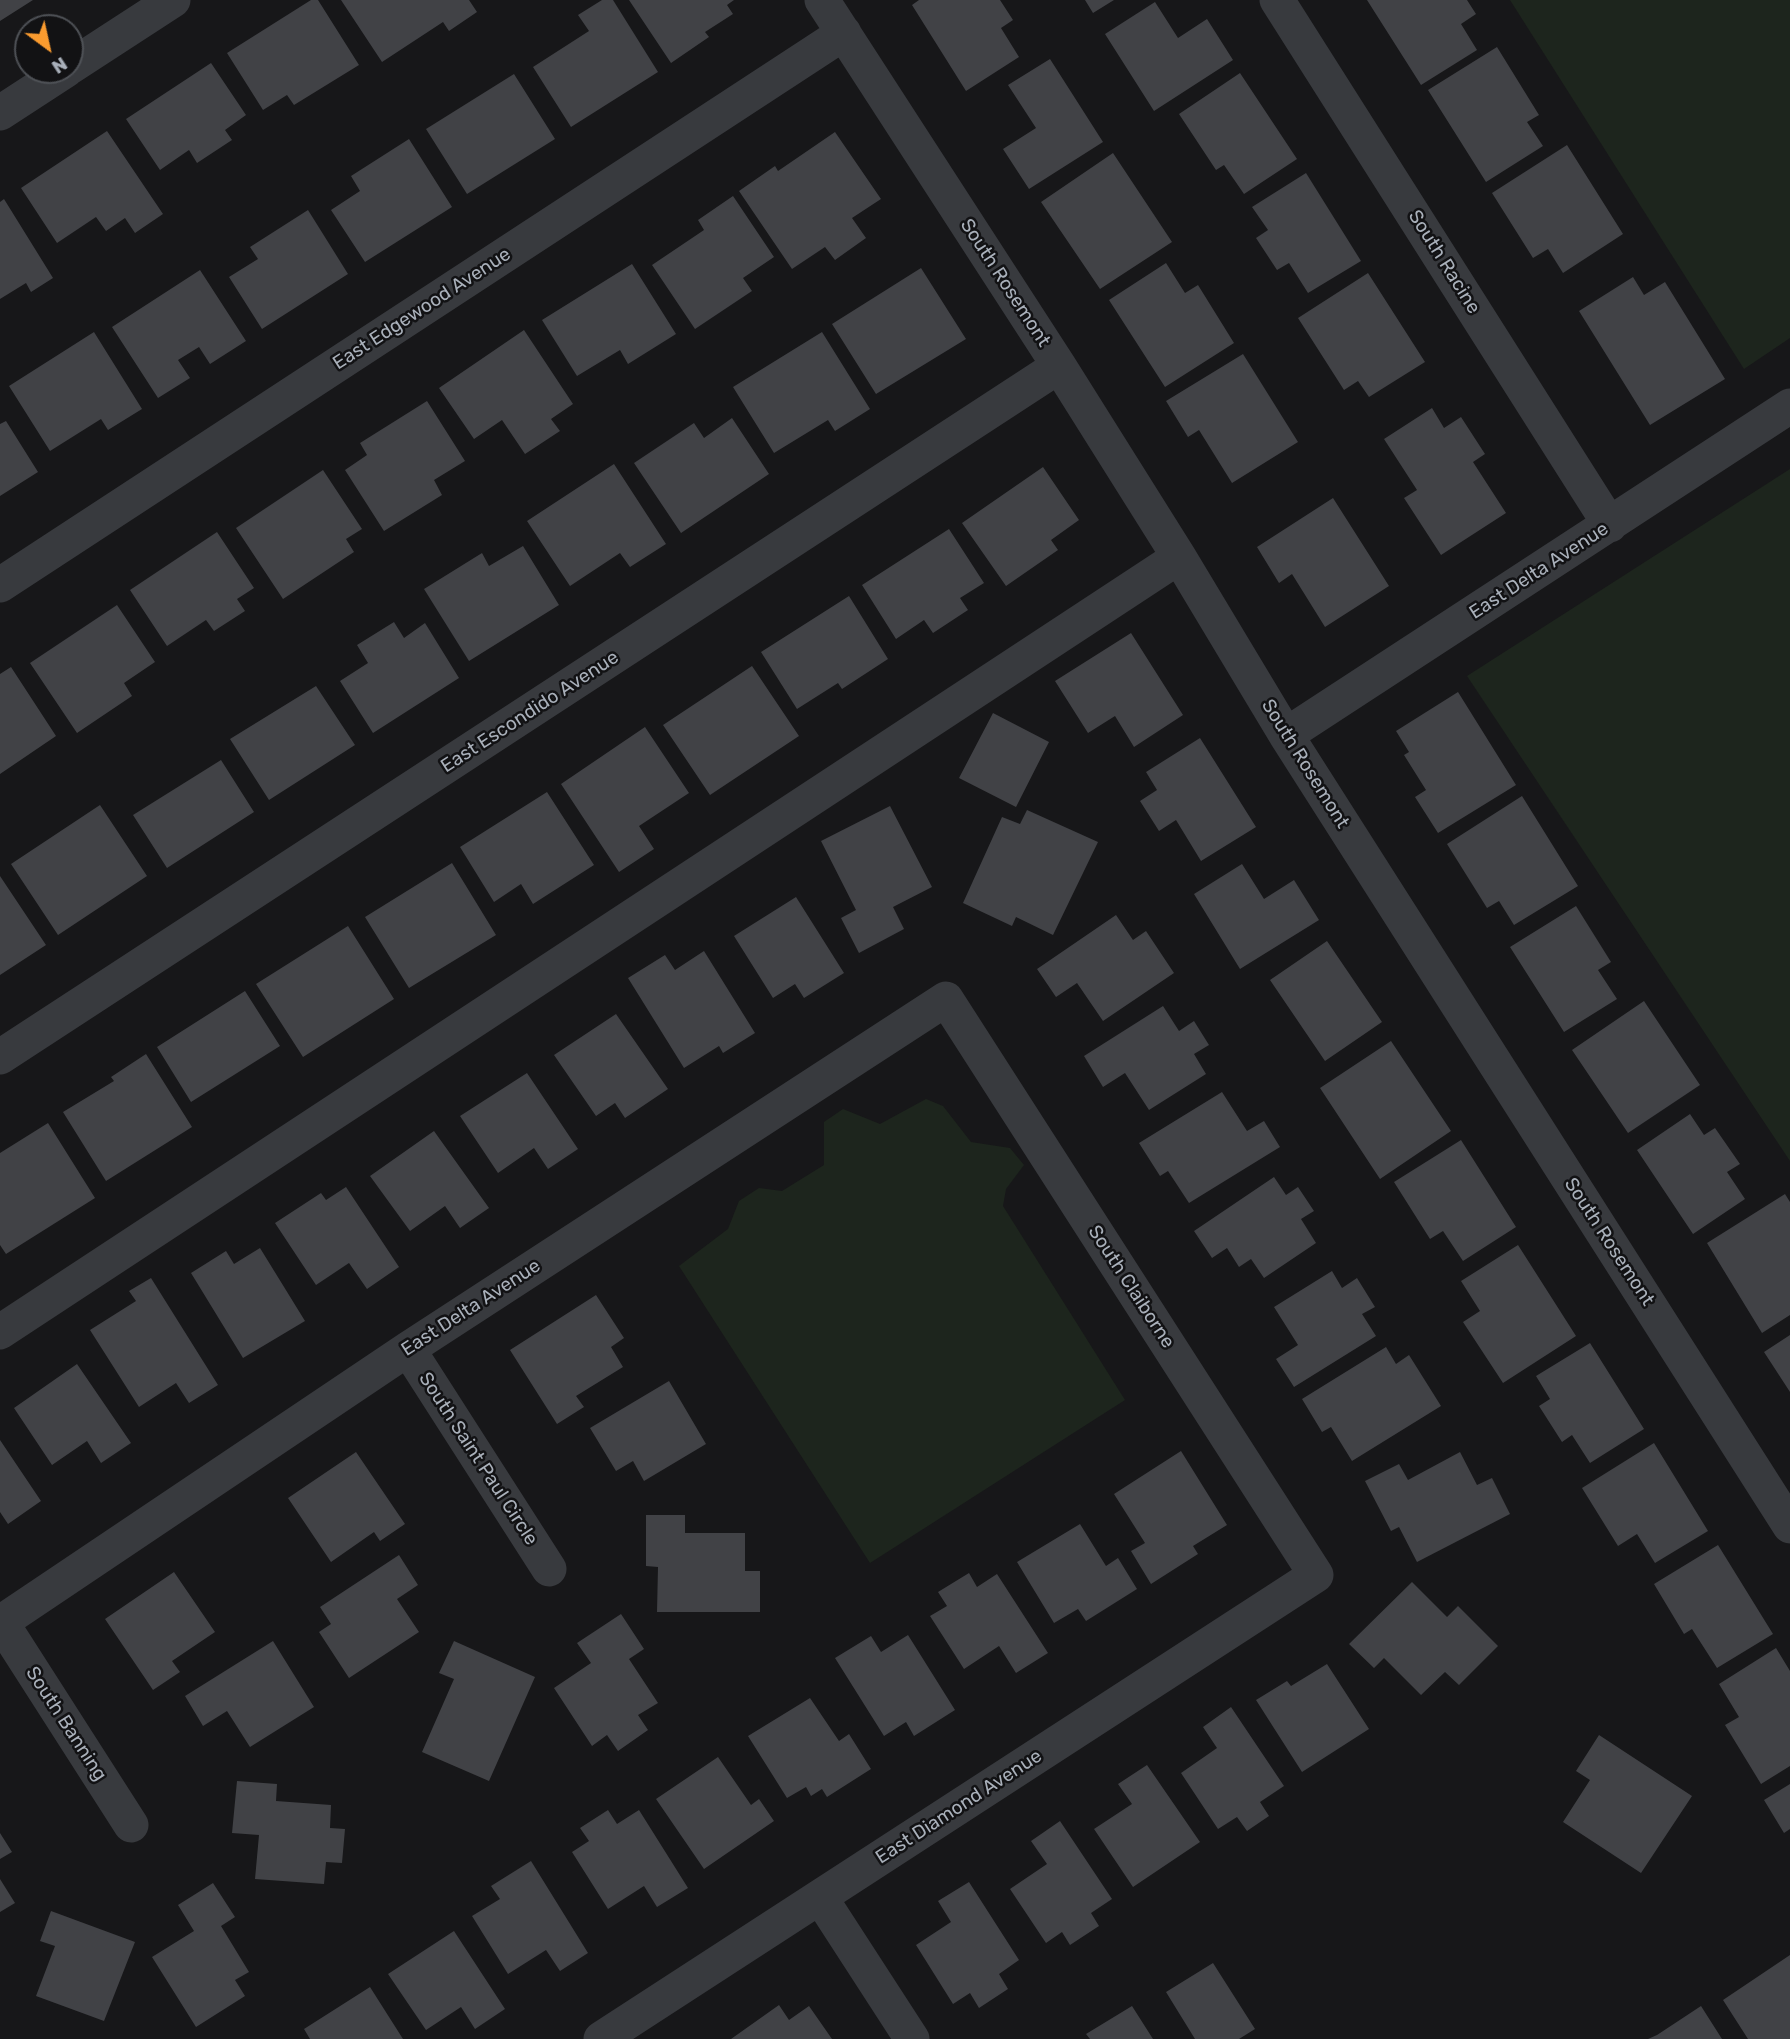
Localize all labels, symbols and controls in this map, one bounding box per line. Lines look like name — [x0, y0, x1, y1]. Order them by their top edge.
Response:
north arrow — [14, 14, 84, 84]
text: N — [48, 52, 72, 79]
street label: South Racine — [1403, 206, 1485, 318]
street label: South Rosemont — [955, 215, 1055, 351]
street label: East Edgewood Avenue — [329, 243, 515, 375]
street label: East Delta Avenue — [1465, 518, 1613, 624]
street label: East Escondido Avenue — [437, 646, 623, 778]
street label: South Rosemont — [1256, 695, 1354, 833]
street label: South Rosemont — [1559, 1174, 1659, 1310]
street label: South Claiborne — [1083, 1221, 1179, 1353]
street label: East Delta Avenue — [397, 1255, 545, 1361]
street label: South Saint Paul Circle — [414, 1368, 542, 1550]
street label: South Banning — [21, 1663, 111, 1785]
street label: East Diamond Avenue — [872, 1745, 1046, 1869]

